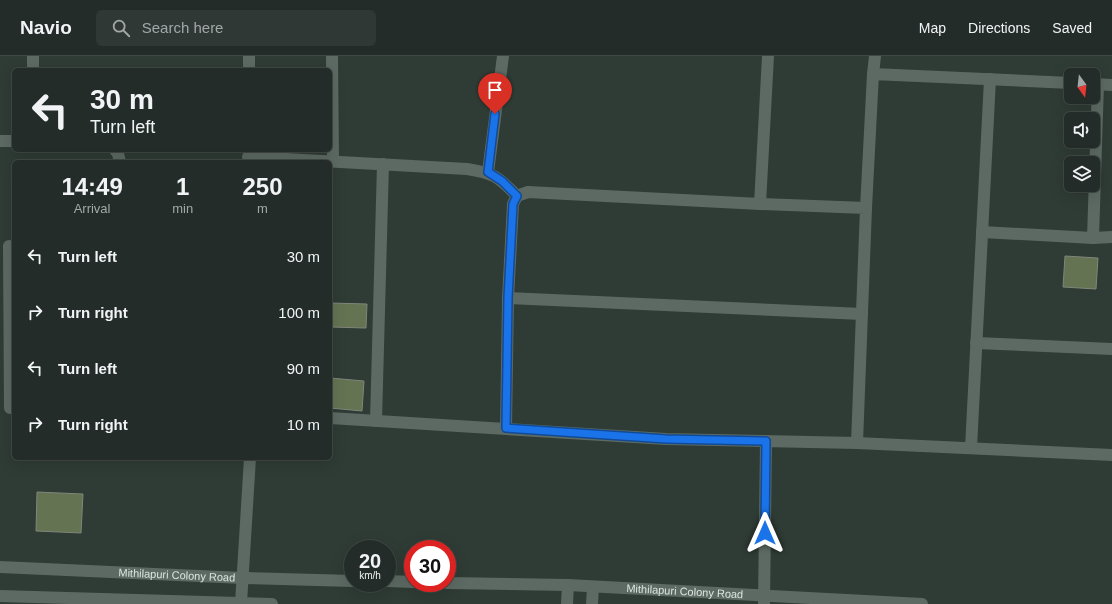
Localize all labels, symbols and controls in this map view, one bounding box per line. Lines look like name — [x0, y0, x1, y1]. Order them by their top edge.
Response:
search box — [96, 10, 376, 46]
text: Navio — [20, 17, 72, 38]
icon: search — [110, 17, 132, 39]
text: Search here — [142, 19, 223, 36]
text: Map — [919, 20, 946, 36]
text: Directions — [968, 20, 1030, 36]
text: Saved — [1052, 20, 1092, 36]
north arrow — [1064, 68, 1100, 104]
map controls — [1064, 68, 1100, 192]
pin — [478, 73, 512, 114]
icon: arrive — [484, 79, 506, 101]
icon: left — [24, 84, 76, 136]
text: 30 m — [90, 84, 154, 115]
button: sound — [1064, 112, 1100, 148]
text: Turn left — [90, 117, 155, 137]
button: layers — [1064, 156, 1100, 192]
text: 14:49 — [61, 173, 123, 200]
text: 1 — [176, 173, 189, 200]
text: 250 — [243, 173, 283, 200]
text: Arrival — [74, 201, 111, 216]
text: min — [172, 201, 193, 216]
text: m — [257, 201, 268, 216]
icon: left — [24, 245, 46, 267]
text: Turn left — [58, 248, 117, 265]
text: 30 m — [287, 248, 320, 265]
icon: right — [24, 301, 46, 323]
text: Turn right — [58, 304, 128, 321]
text: 100 m — [278, 304, 320, 321]
icon: left — [24, 357, 46, 379]
text: Turn left — [58, 360, 117, 377]
text: 90 m — [287, 360, 320, 377]
icon: right — [24, 413, 46, 435]
text: Turn right — [58, 416, 128, 433]
text: 10 m — [287, 416, 320, 433]
position arrow — [744, 512, 786, 554]
speed limit sign: 30 — [404, 540, 456, 592]
text: 20 — [359, 550, 381, 572]
street label: Mithilapuri Colony Road — [118, 566, 236, 584]
text: km/h — [359, 570, 381, 581]
street label: Mithilapuri Colony Road — [626, 582, 744, 600]

